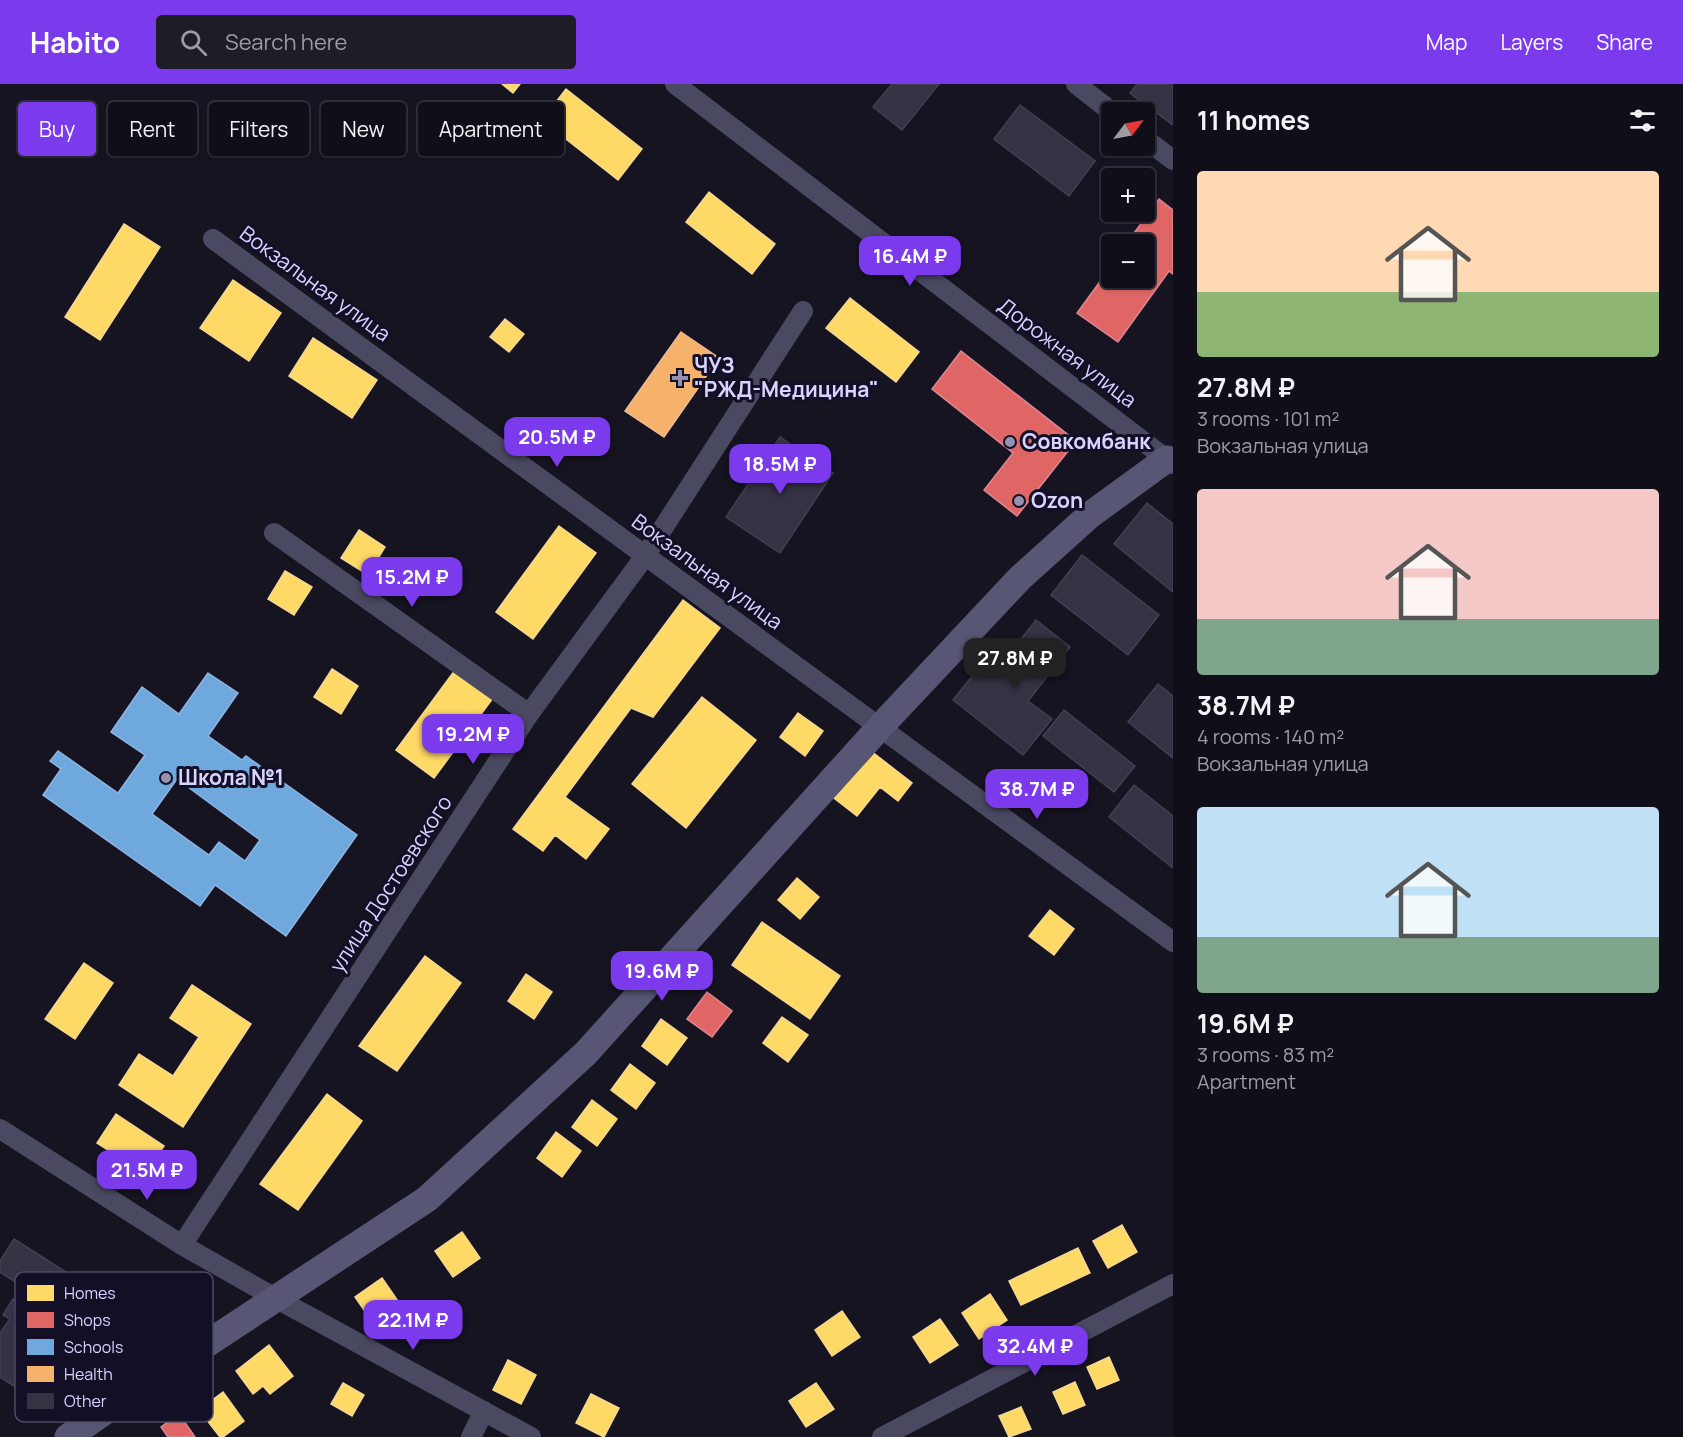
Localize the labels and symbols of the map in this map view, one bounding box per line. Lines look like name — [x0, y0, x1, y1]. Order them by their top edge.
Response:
north arrow — [1101, 102, 1155, 156]
street label: Вокзальная улица — [234, 219, 397, 347]
pin: 16.4M ₽ — [855, 236, 965, 287]
street label: Дорожная улица — [993, 291, 1142, 413]
place label: ЧУЗ "РЖД-Медицина" — [694, 351, 879, 403]
marker: ЧУЗ "РЖД-Медицина" — [671, 369, 689, 387]
pin: 20.5M ₽ — [502, 417, 612, 468]
place label: Совкомбанк — [1022, 427, 1151, 455]
marker: Совкомбанк — [1003, 435, 1017, 449]
pin: 18.5M ₽ — [725, 444, 835, 495]
place label: Ozon — [1031, 486, 1083, 514]
marker: Ozon — [1012, 494, 1026, 508]
street label: Вокзальная улица — [626, 507, 789, 635]
pin: 15.2M ₽ — [357, 557, 467, 608]
pin: 27.8M ₽ — [960, 638, 1070, 689]
pin: 19.2M ₽ — [418, 714, 528, 765]
place label: Школа №1 — [178, 763, 284, 791]
pin: 38.7M ₽ — [982, 769, 1092, 820]
marker: Школа №1 — [159, 771, 173, 785]
street label: улица Достоевского — [322, 790, 458, 977]
pin: 19.6M ₽ — [607, 951, 717, 1002]
pin: 21.5M ₽ — [92, 1150, 202, 1201]
legend — [15, 1272, 213, 1422]
text: Homes — [64, 1282, 116, 1304]
pin: 22.1M ₽ — [358, 1300, 468, 1351]
text: Shops — [64, 1309, 111, 1331]
pin: 32.4M ₽ — [980, 1326, 1090, 1377]
text: Schools — [64, 1336, 123, 1358]
text: Health — [64, 1363, 113, 1385]
text: Other — [64, 1390, 107, 1412]

